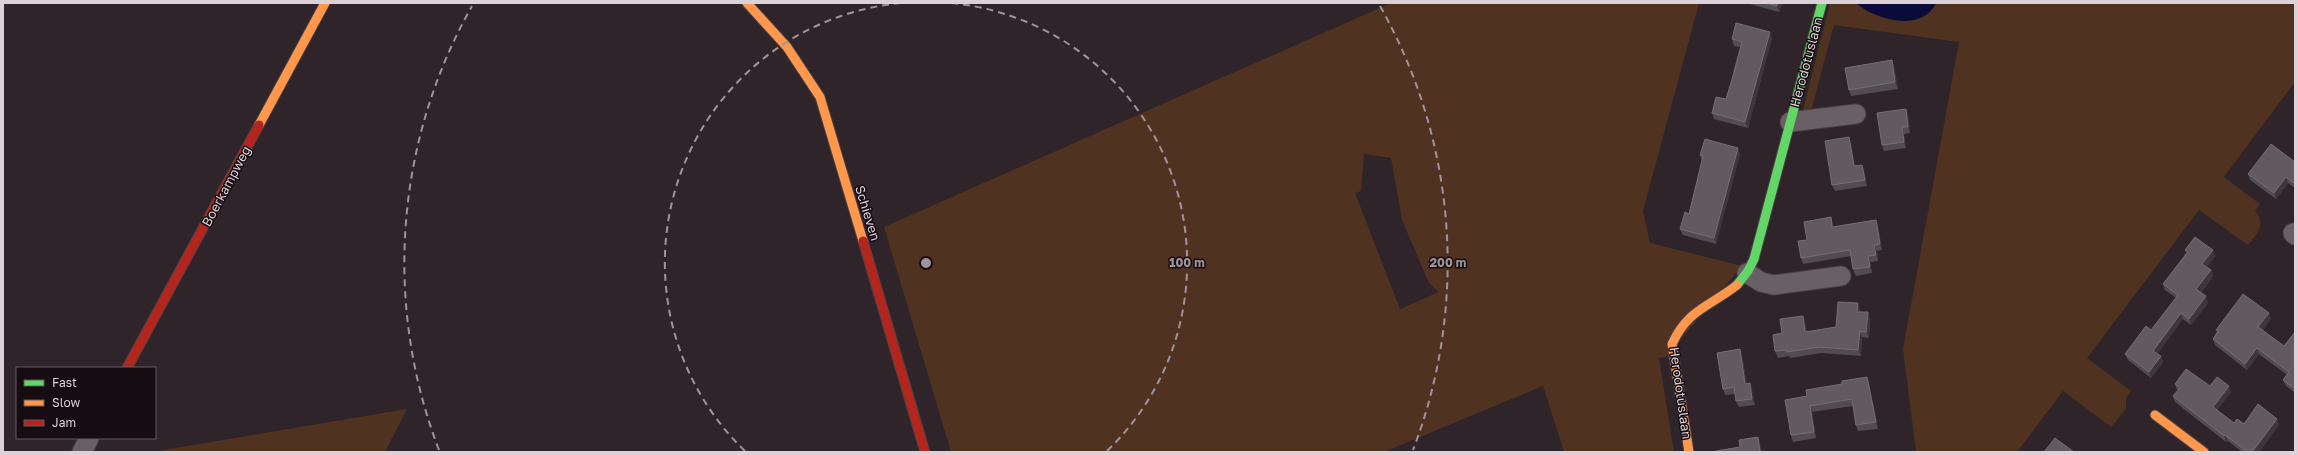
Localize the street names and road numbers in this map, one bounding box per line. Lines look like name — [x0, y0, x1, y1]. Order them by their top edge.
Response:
street label: Herodotuslaan — [1786, 15, 1826, 109]
street label: Boerkampweg — [198, 143, 254, 229]
street label: Schieven — [852, 184, 884, 242]
street label: Herodotuslaan — [1667, 346, 1695, 440]

